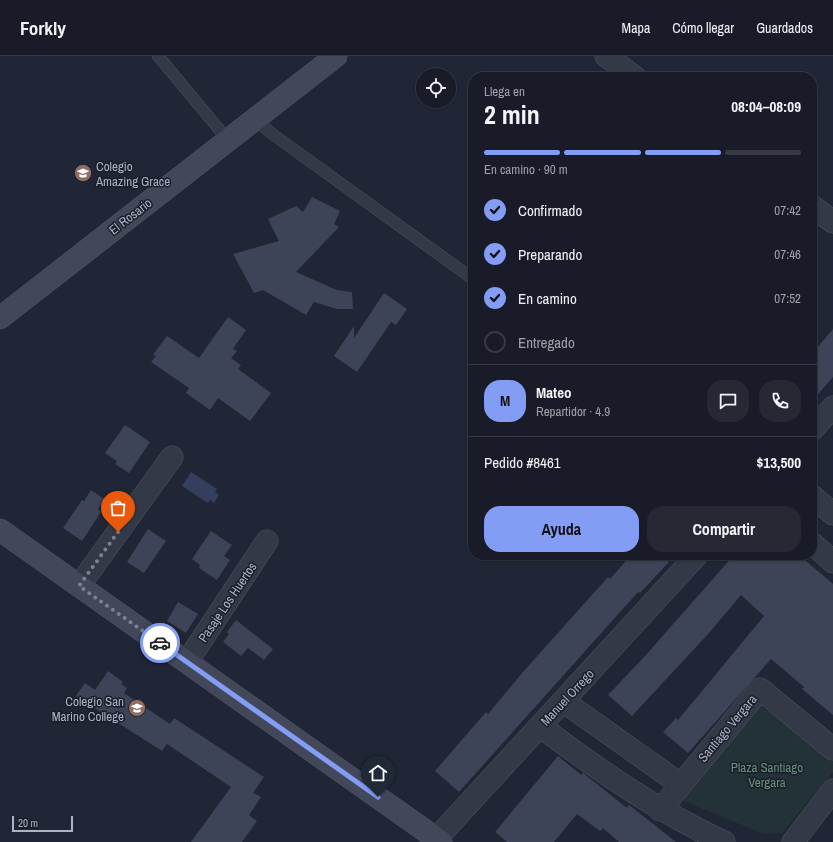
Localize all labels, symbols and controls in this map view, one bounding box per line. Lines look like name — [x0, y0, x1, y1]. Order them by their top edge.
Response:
text: Forkly — [20, 15, 66, 41]
text: Mapa — [622, 19, 650, 37]
text: Cómo llegar — [672, 19, 734, 37]
text: Guardados — [756, 19, 813, 37]
map controls — [416, 68, 456, 108]
button: locate — [416, 68, 456, 108]
text: Llega en — [484, 83, 525, 100]
text: 08:04–08:09 — [731, 96, 801, 117]
text: 2 min — [484, 97, 540, 132]
place label: Colegio Amazing Grace — [95, 158, 170, 190]
text: En camino · 90 m — [484, 161, 568, 178]
school or university icon: Colegio Amazing Grace — [73, 163, 93, 183]
street label: El Rosario — [105, 194, 155, 238]
icon: check — [484, 199, 506, 221]
text: Confirmado — [518, 200, 582, 221]
text: 07:42 — [774, 202, 801, 219]
icon: check — [484, 243, 506, 265]
text: Preparando — [518, 244, 582, 265]
text: 07:46 — [774, 246, 801, 263]
icon: check — [484, 287, 506, 309]
text: En camino — [518, 288, 577, 309]
text: 07:52 — [774, 290, 801, 307]
text: Entregado — [518, 332, 575, 353]
button: chat — [707, 380, 749, 422]
button: phone — [759, 380, 801, 422]
text: Mateo — [536, 382, 572, 403]
text: M — [500, 390, 510, 411]
text: Repartidor · 4.9 — [536, 403, 610, 420]
text: Pedido #8461 — [484, 452, 561, 473]
text: $13,500 — [757, 452, 801, 473]
pin — [101, 491, 135, 532]
icon: bag — [107, 497, 129, 519]
button: Ayuda — [484, 506, 639, 552]
button: Compartir — [647, 506, 801, 552]
street label: Pasaje Los Huertos — [194, 559, 260, 646]
courier — [140, 623, 180, 663]
icon: car — [149, 632, 171, 654]
street label: Manuel Orrego — [537, 665, 598, 729]
street label: Santiago Vergara — [694, 691, 761, 766]
place label: Colegio San Marino College — [52, 693, 124, 725]
school or university icon: Colegio San Marino College — [127, 698, 147, 718]
pin — [361, 756, 395, 797]
park label: Plaza Santiago Vergara — [731, 759, 803, 791]
icon: home — [367, 762, 389, 784]
scale bar — [12, 814, 73, 833]
text: 20 m — [18, 816, 38, 830]

